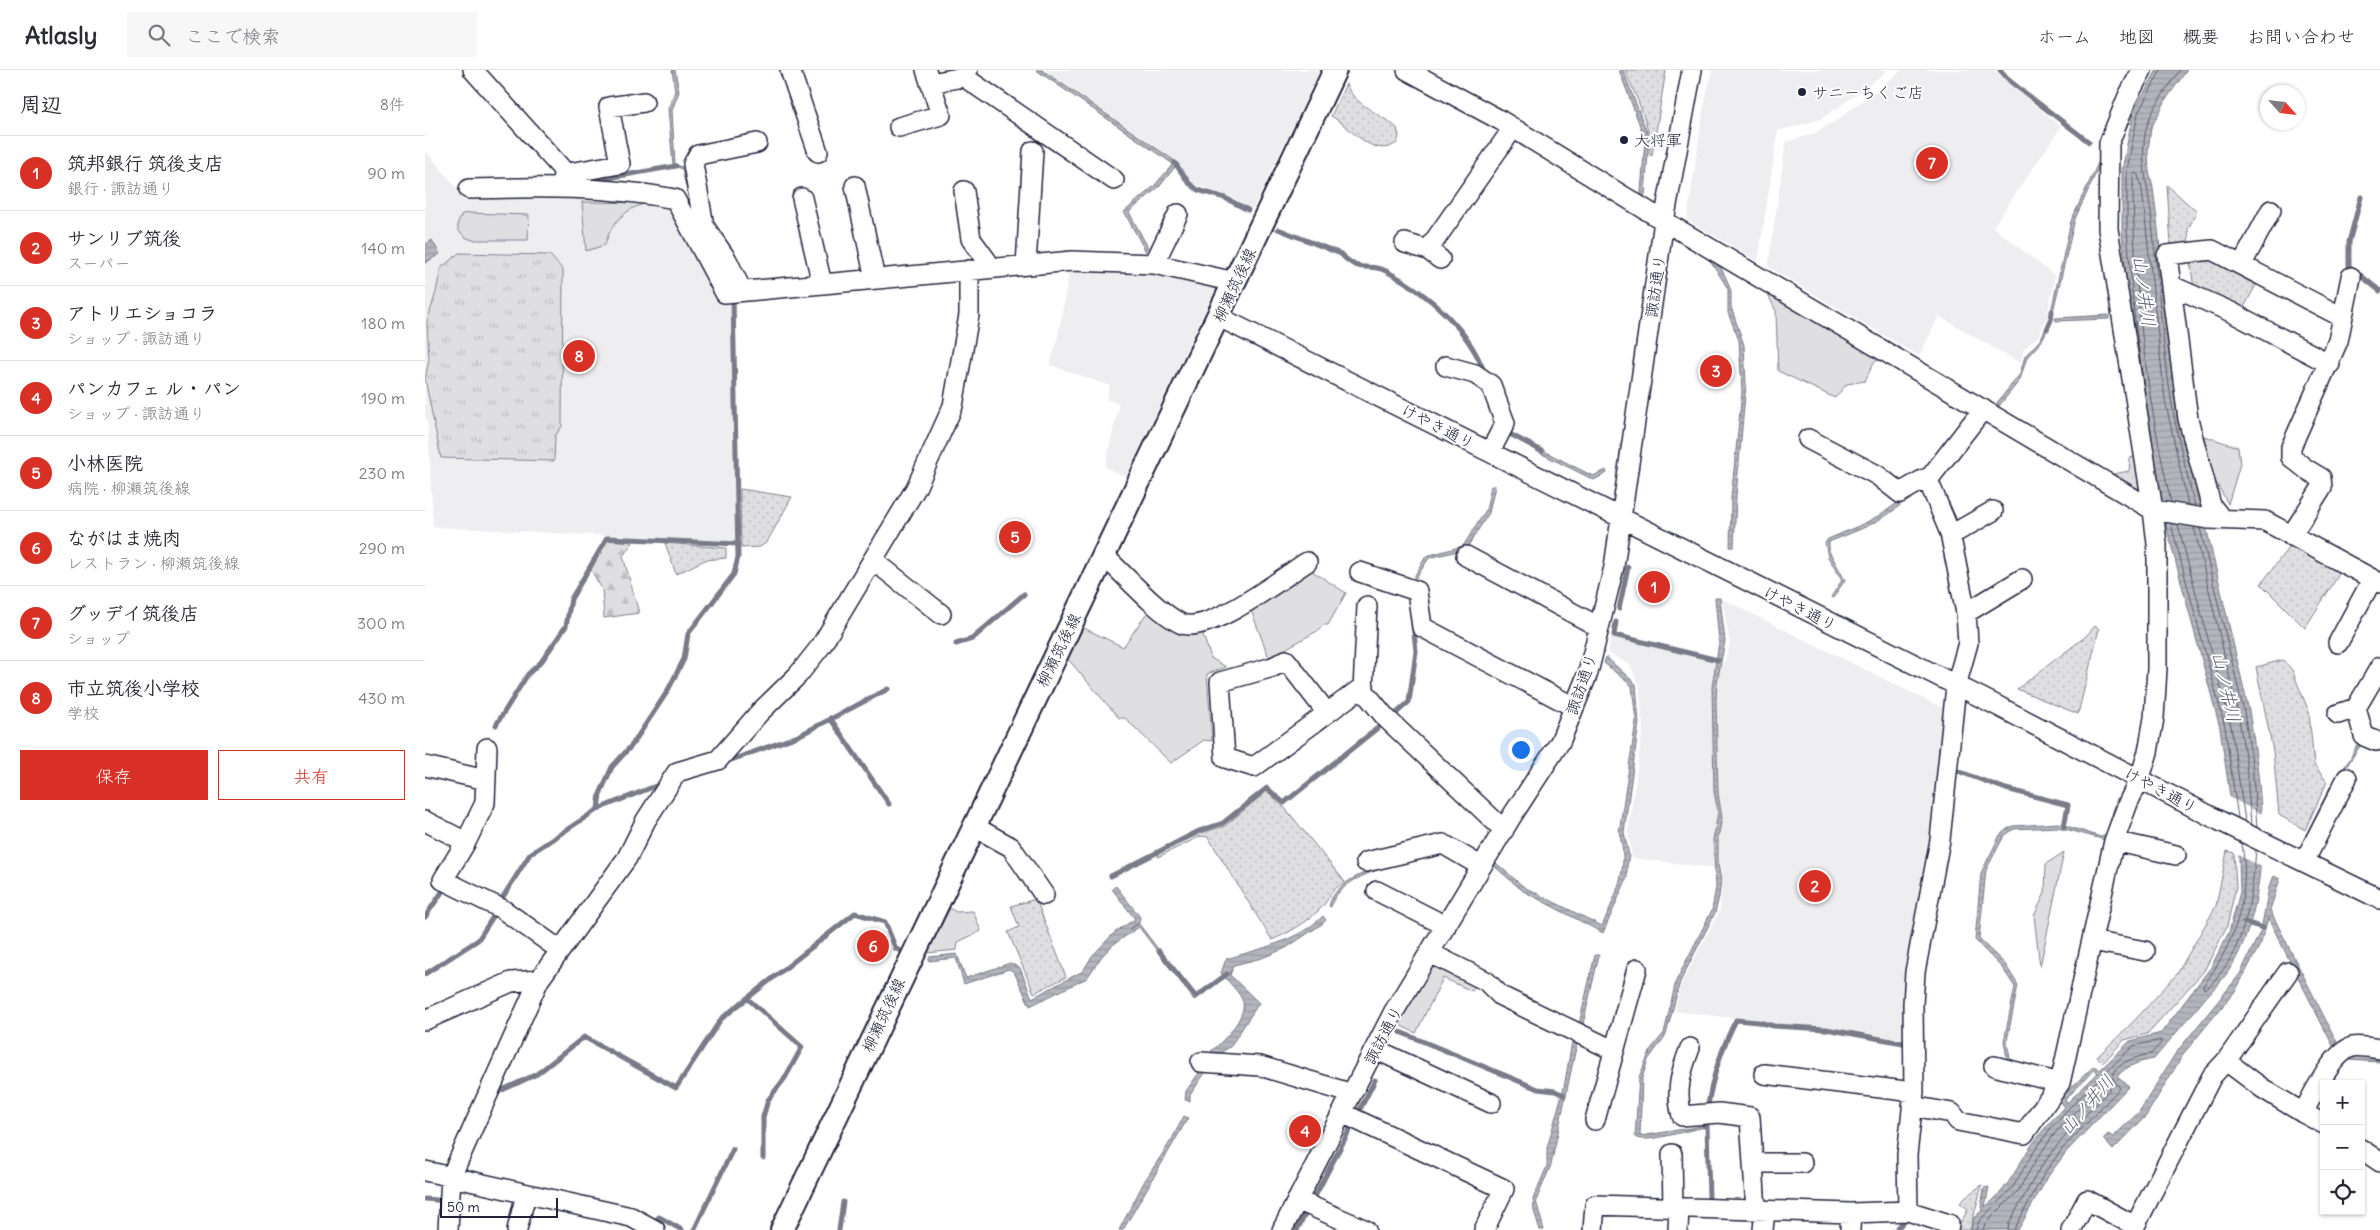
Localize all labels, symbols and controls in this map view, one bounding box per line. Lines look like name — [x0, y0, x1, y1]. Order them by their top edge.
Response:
search box — [127, 12, 477, 57]
text: Atlasly — [25, 20, 97, 50]
icon: search — [145, 21, 173, 49]
text: ここで検索 — [185, 24, 280, 48]
text: ホーム — [2038, 25, 2091, 48]
text: 地図 — [2119, 25, 2155, 48]
text: 概要 — [2183, 25, 2219, 48]
text: お問い合わせ — [2247, 25, 2355, 48]
place label: サニーちくご店 — [1812, 82, 1924, 102]
north arrow — [2260, 85, 2305, 130]
marker: サニーちくご店 — [1796, 86, 1808, 98]
text: 周辺 — [20, 91, 62, 118]
text: 8件 — [380, 94, 405, 114]
place label: 大将軍 — [1634, 130, 1682, 150]
marker: 大将軍 — [1618, 134, 1630, 146]
pin: 7 — [1916, 144, 1948, 182]
text: 筑邦銀行 筑後支店 — [67, 151, 224, 175]
text: 1 — [33, 163, 39, 183]
text: 90 m — [367, 163, 405, 183]
text: 銀行 · 諏訪通り — [67, 178, 174, 198]
text: サンリブ筑後 — [67, 226, 181, 250]
text: 2 — [32, 238, 40, 258]
text: 140 m — [361, 238, 405, 258]
street label: 柳瀬筑後線 — [1208, 245, 1260, 325]
text: スーパー — [67, 253, 130, 273]
street label: 諏訪通り — [1641, 253, 1669, 319]
water label: 山ノ井川 — [2128, 254, 2161, 328]
text: アトリエショコラ — [67, 301, 217, 325]
text: 3 — [31, 313, 41, 333]
text: 180 m — [361, 313, 405, 333]
text: ショップ · 諏訪通り — [67, 328, 206, 348]
pin: 8 — [563, 337, 595, 375]
pin: 3 — [1700, 352, 1732, 390]
text: パンカフェ ル・パン — [67, 376, 241, 400]
text: 4 — [31, 388, 41, 408]
text: 190 m — [361, 388, 405, 408]
street label: けやき通り — [1398, 399, 1478, 453]
text: ショップ · 諏訪通り — [67, 403, 206, 423]
text: 小林医院 — [67, 451, 143, 475]
text: 5 — [31, 463, 41, 483]
text: 230 m — [359, 463, 405, 483]
text: 病院 · 柳瀬筑後線 — [67, 478, 190, 498]
pin: 5 — [999, 518, 1031, 556]
text: ながはま焼肉 — [67, 526, 181, 550]
text: 6 — [31, 538, 41, 558]
text: 290 m — [359, 538, 405, 558]
text: レストラン · 柳瀬筑後線 — [67, 553, 239, 573]
pin: 1 — [1638, 568, 1670, 606]
street label: けやき通り — [1760, 581, 1840, 635]
text: グッデイ筑後店 — [67, 601, 199, 625]
street label: 柳瀬筑後線 — [1031, 610, 1085, 690]
text: 7 — [32, 613, 40, 633]
text: 300 m — [357, 613, 405, 633]
text: ショップ — [67, 628, 130, 648]
water label: 山ノ井川 — [2207, 649, 2246, 725]
street label: 諏訪通り — [1561, 650, 1601, 718]
text: 市立筑後小学校 — [67, 676, 200, 700]
text: 8 — [31, 688, 41, 708]
text: 430 m — [358, 688, 405, 708]
text: 学校 — [67, 703, 99, 723]
your location — [1508, 737, 1534, 763]
button: 保存 — [20, 750, 208, 800]
button: 共有 — [218, 750, 405, 800]
street label: けやき通り — [2121, 762, 2201, 818]
pin: 2 — [1799, 867, 1831, 905]
pin: 6 — [857, 927, 889, 965]
street label: 柳瀬筑後線 — [857, 975, 909, 1055]
street label: 諏訪通り — [1359, 1002, 1407, 1068]
water label: 山ノ井川 — [2054, 1070, 2119, 1139]
map controls — [2320, 1080, 2365, 1215]
button: + — [2320, 1080, 2365, 1125]
pin: 4 — [1289, 1112, 1321, 1150]
button: − — [2320, 1125, 2365, 1170]
button: locate — [2320, 1170, 2365, 1215]
scale bar — [440, 1195, 557, 1218]
text: 50 m — [447, 1198, 480, 1216]

